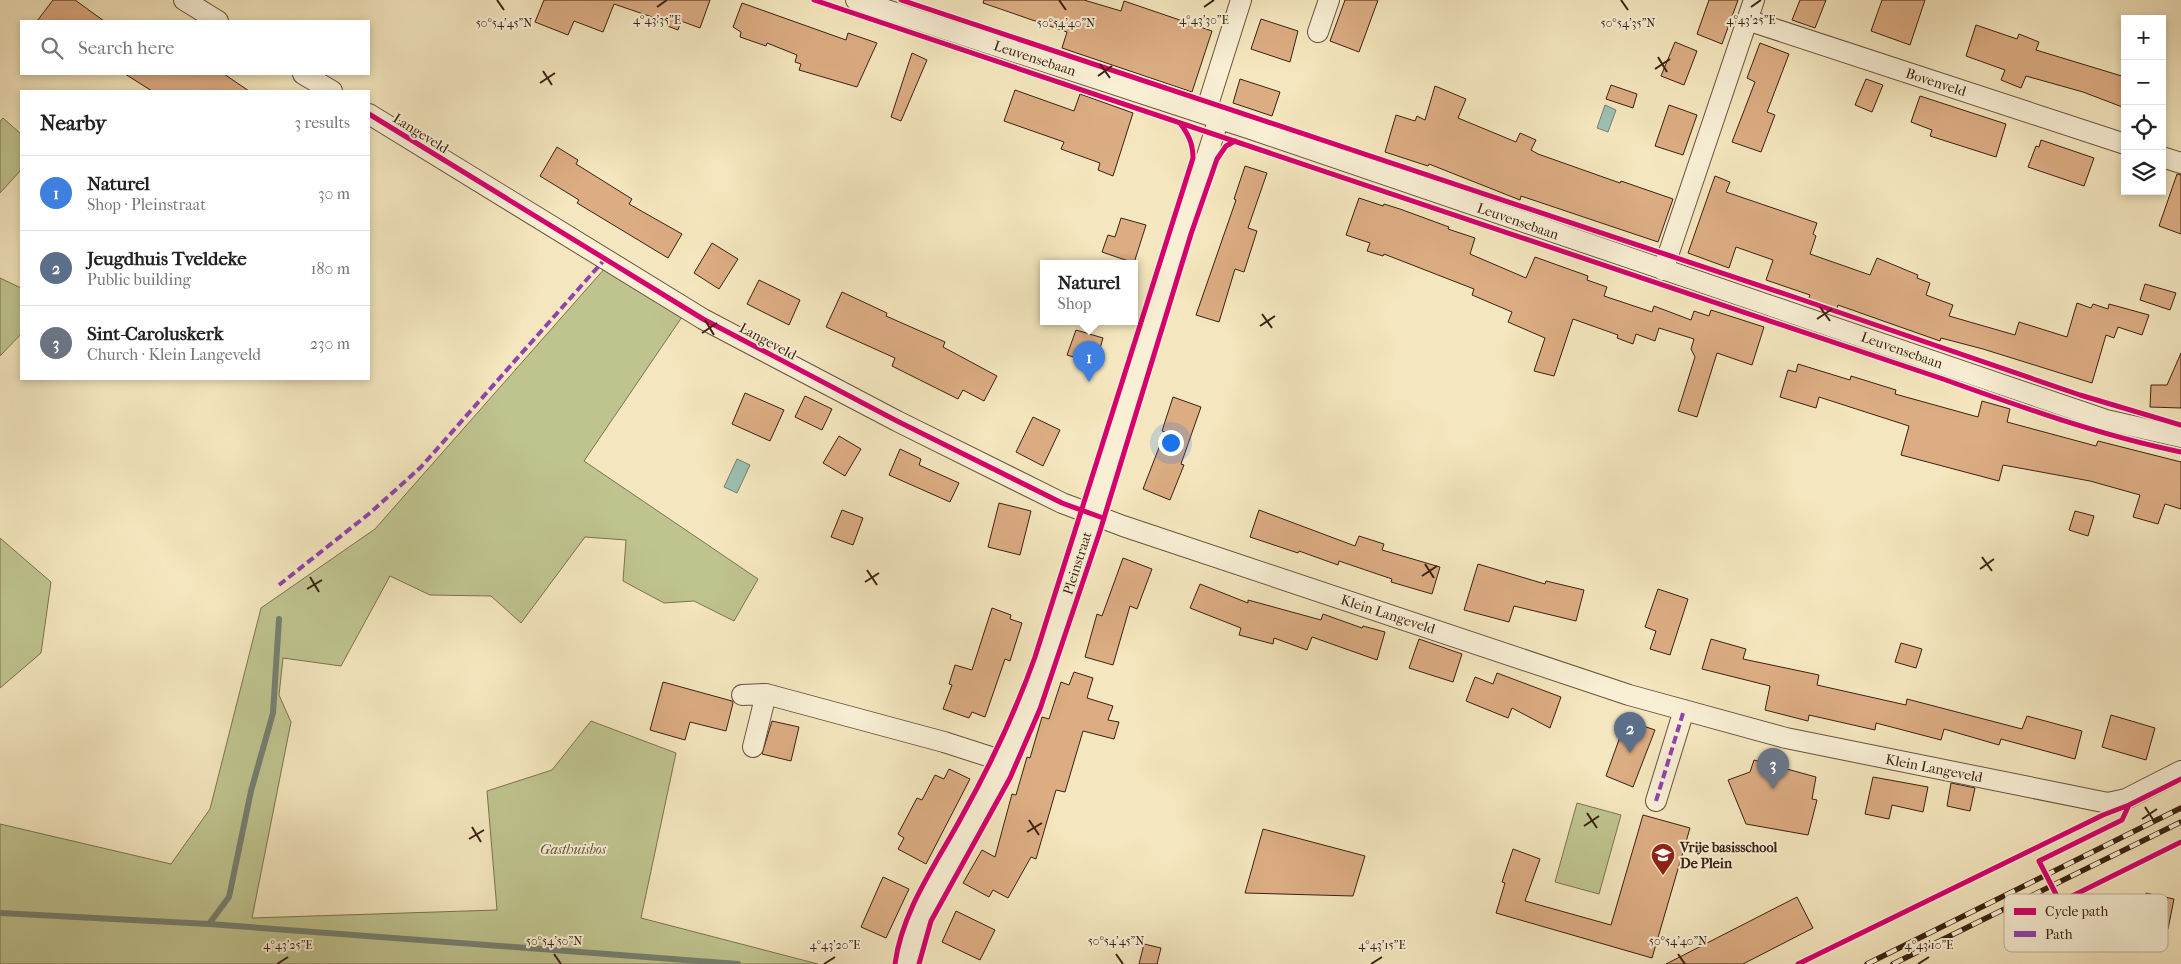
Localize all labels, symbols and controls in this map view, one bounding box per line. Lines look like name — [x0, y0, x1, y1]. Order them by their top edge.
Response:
text: 4°43'35"E — [633, 13, 681, 27]
text: 4°43'30"E — [1179, 13, 1229, 27]
text: 4°43'25"E — [1726, 13, 1776, 27]
map controls — [2121, 15, 2166, 195]
button: + — [2121, 15, 2166, 60]
text: 50°54'45"N — [476, 16, 532, 30]
text: 50°54'40"N — [1037, 16, 1095, 30]
text: 50°54'35"N — [1601, 16, 1655, 30]
search box — [20, 20, 370, 75]
icon: search — [38, 34, 66, 62]
text: Search here — [78, 37, 174, 59]
street label: Leuvensebaan — [992, 37, 1078, 80]
button: − — [2121, 60, 2166, 105]
street label: Bovenveld — [1904, 65, 1969, 100]
button: locate — [2121, 105, 2166, 150]
street label: Langeveld — [390, 110, 452, 157]
text: Nearby — [40, 111, 106, 135]
text: 3 results — [294, 113, 350, 132]
button: layers — [2121, 150, 2166, 195]
text: Naturel — [87, 173, 150, 195]
text: 1 — [53, 184, 59, 203]
text: 30 m — [318, 184, 350, 203]
text: Shop · Pleinstraat — [87, 195, 206, 214]
street label: Leuvensebaan — [1475, 200, 1561, 243]
text: Jeugdhuis Tveldeke — [87, 248, 247, 270]
text: 2 — [52, 259, 60, 278]
text: 180 m — [311, 259, 350, 278]
popup — [1040, 260, 1138, 325]
text: Public building — [87, 270, 191, 289]
text: Naturel — [1058, 272, 1120, 294]
text: Shop — [1058, 294, 1092, 313]
street label: Langeveld — [736, 319, 800, 364]
text: Sint-Caroluskerk — [87, 323, 223, 345]
street label: Leuvensebaan — [1859, 329, 1945, 372]
text: 3 — [53, 334, 59, 353]
text: 230 m — [310, 334, 350, 353]
pin: 1 — [1073, 341, 1105, 382]
text: Church · Klein Langeveld — [87, 345, 261, 364]
your location — [1158, 430, 1184, 456]
street label: Pleinstraat — [1059, 529, 1096, 597]
street label: Klein Langeveld — [1338, 591, 1438, 638]
pin: 2 — [1614, 712, 1646, 753]
pin: 3 — [1757, 748, 1789, 789]
street label: Klein Langeveld — [1884, 751, 1984, 786]
place label: Vrije basisschool De Plein — [1679, 839, 1777, 872]
park label: Gasthuisbos — [540, 841, 607, 858]
school or university icon: Vrije basisschool De Plein — [1650, 842, 1676, 876]
legend — [2004, 894, 2168, 952]
text: Cycle path — [2045, 903, 2109, 920]
text: Path — [2045, 926, 2073, 943]
text: 50°54'50"N — [526, 934, 582, 948]
text: 50°54'45"N — [1088, 934, 1144, 948]
text: 50°54'40"N — [1649, 934, 1707, 948]
text: 4°43'25"E — [263, 938, 313, 952]
text: 4°43'20"E — [810, 938, 860, 952]
text: 4°43'15"E — [1358, 938, 1406, 952]
text: 4°43'10"E — [1905, 938, 1953, 952]

